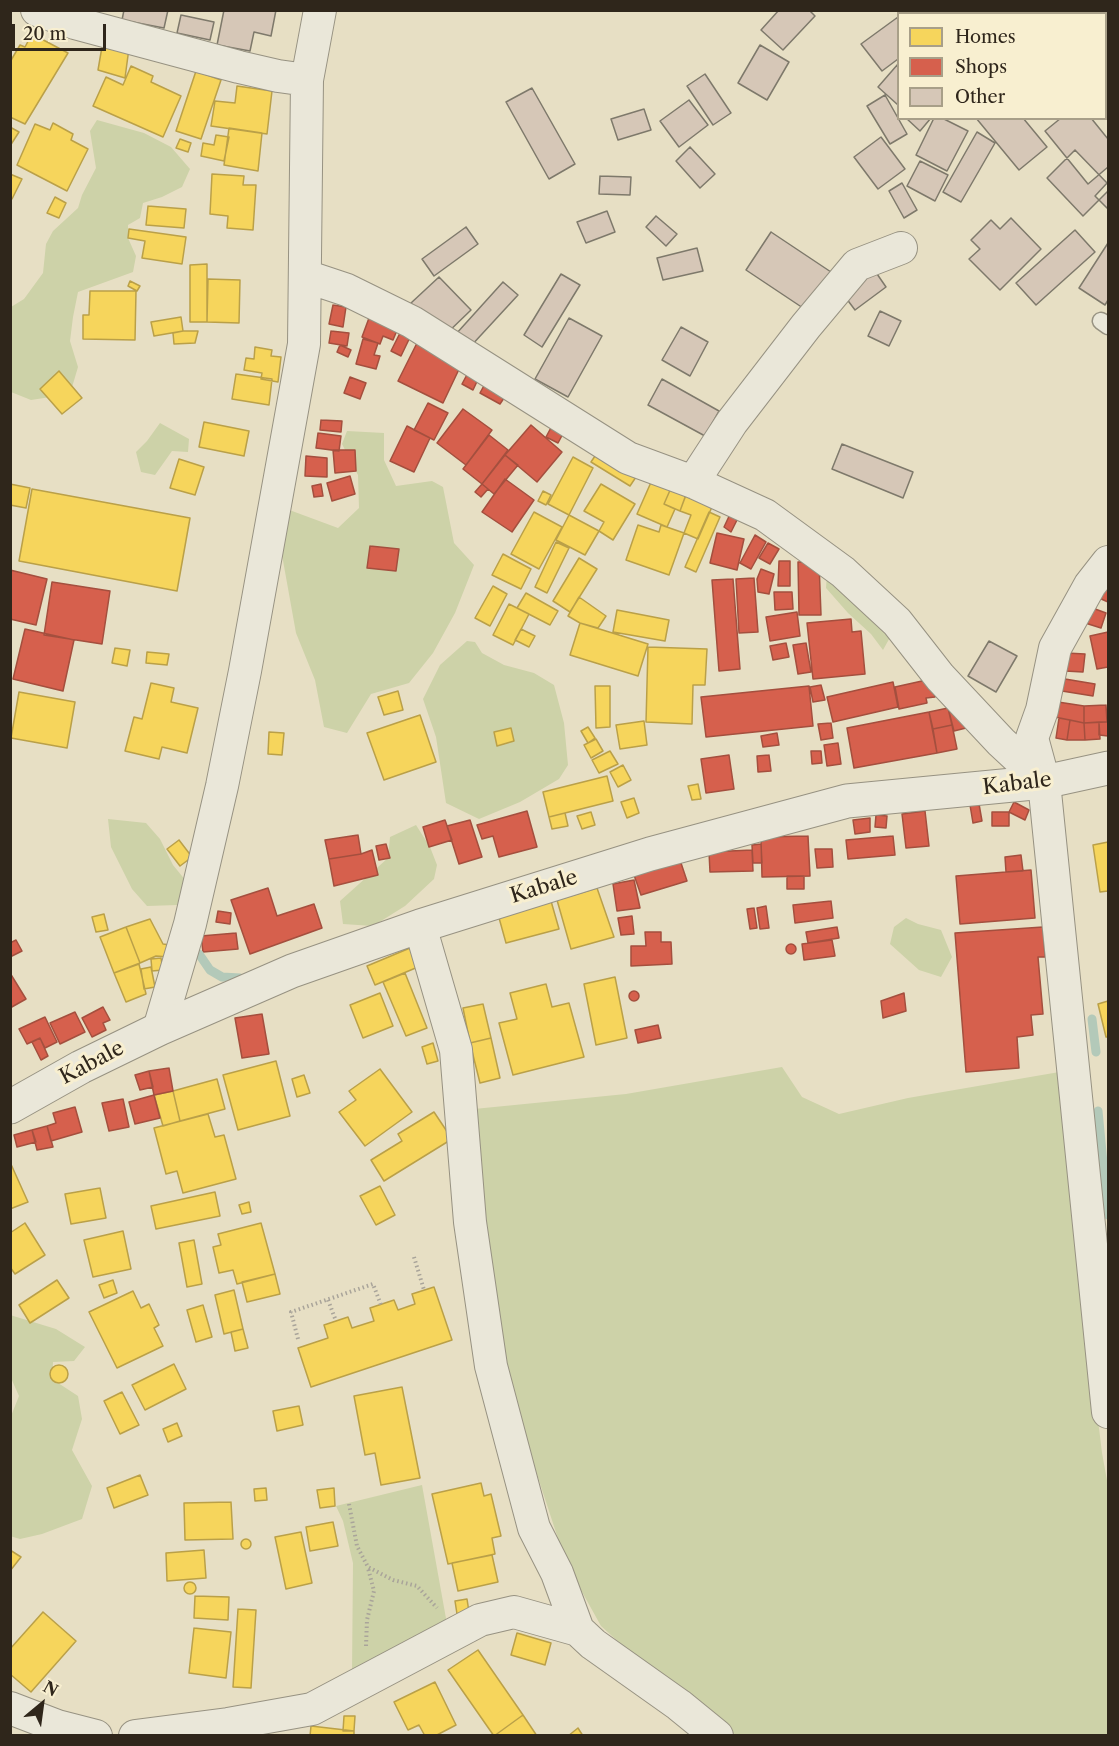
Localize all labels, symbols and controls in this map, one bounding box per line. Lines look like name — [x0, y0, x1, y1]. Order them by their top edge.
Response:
scale bar — [15, 12, 110, 50]
legend — [897, 12, 1107, 120]
text: 20 m — [23, 23, 66, 45]
text: Homes — [955, 26, 1016, 48]
text: Shops — [955, 56, 1007, 78]
text: Other — [955, 86, 1005, 108]
street label: Kabale — [981, 767, 1053, 801]
street label: Kabale — [507, 865, 581, 909]
street label: Kabale — [56, 1036, 128, 1090]
north arrow — [12, 1674, 72, 1734]
text: N — [40, 1676, 62, 1700]

